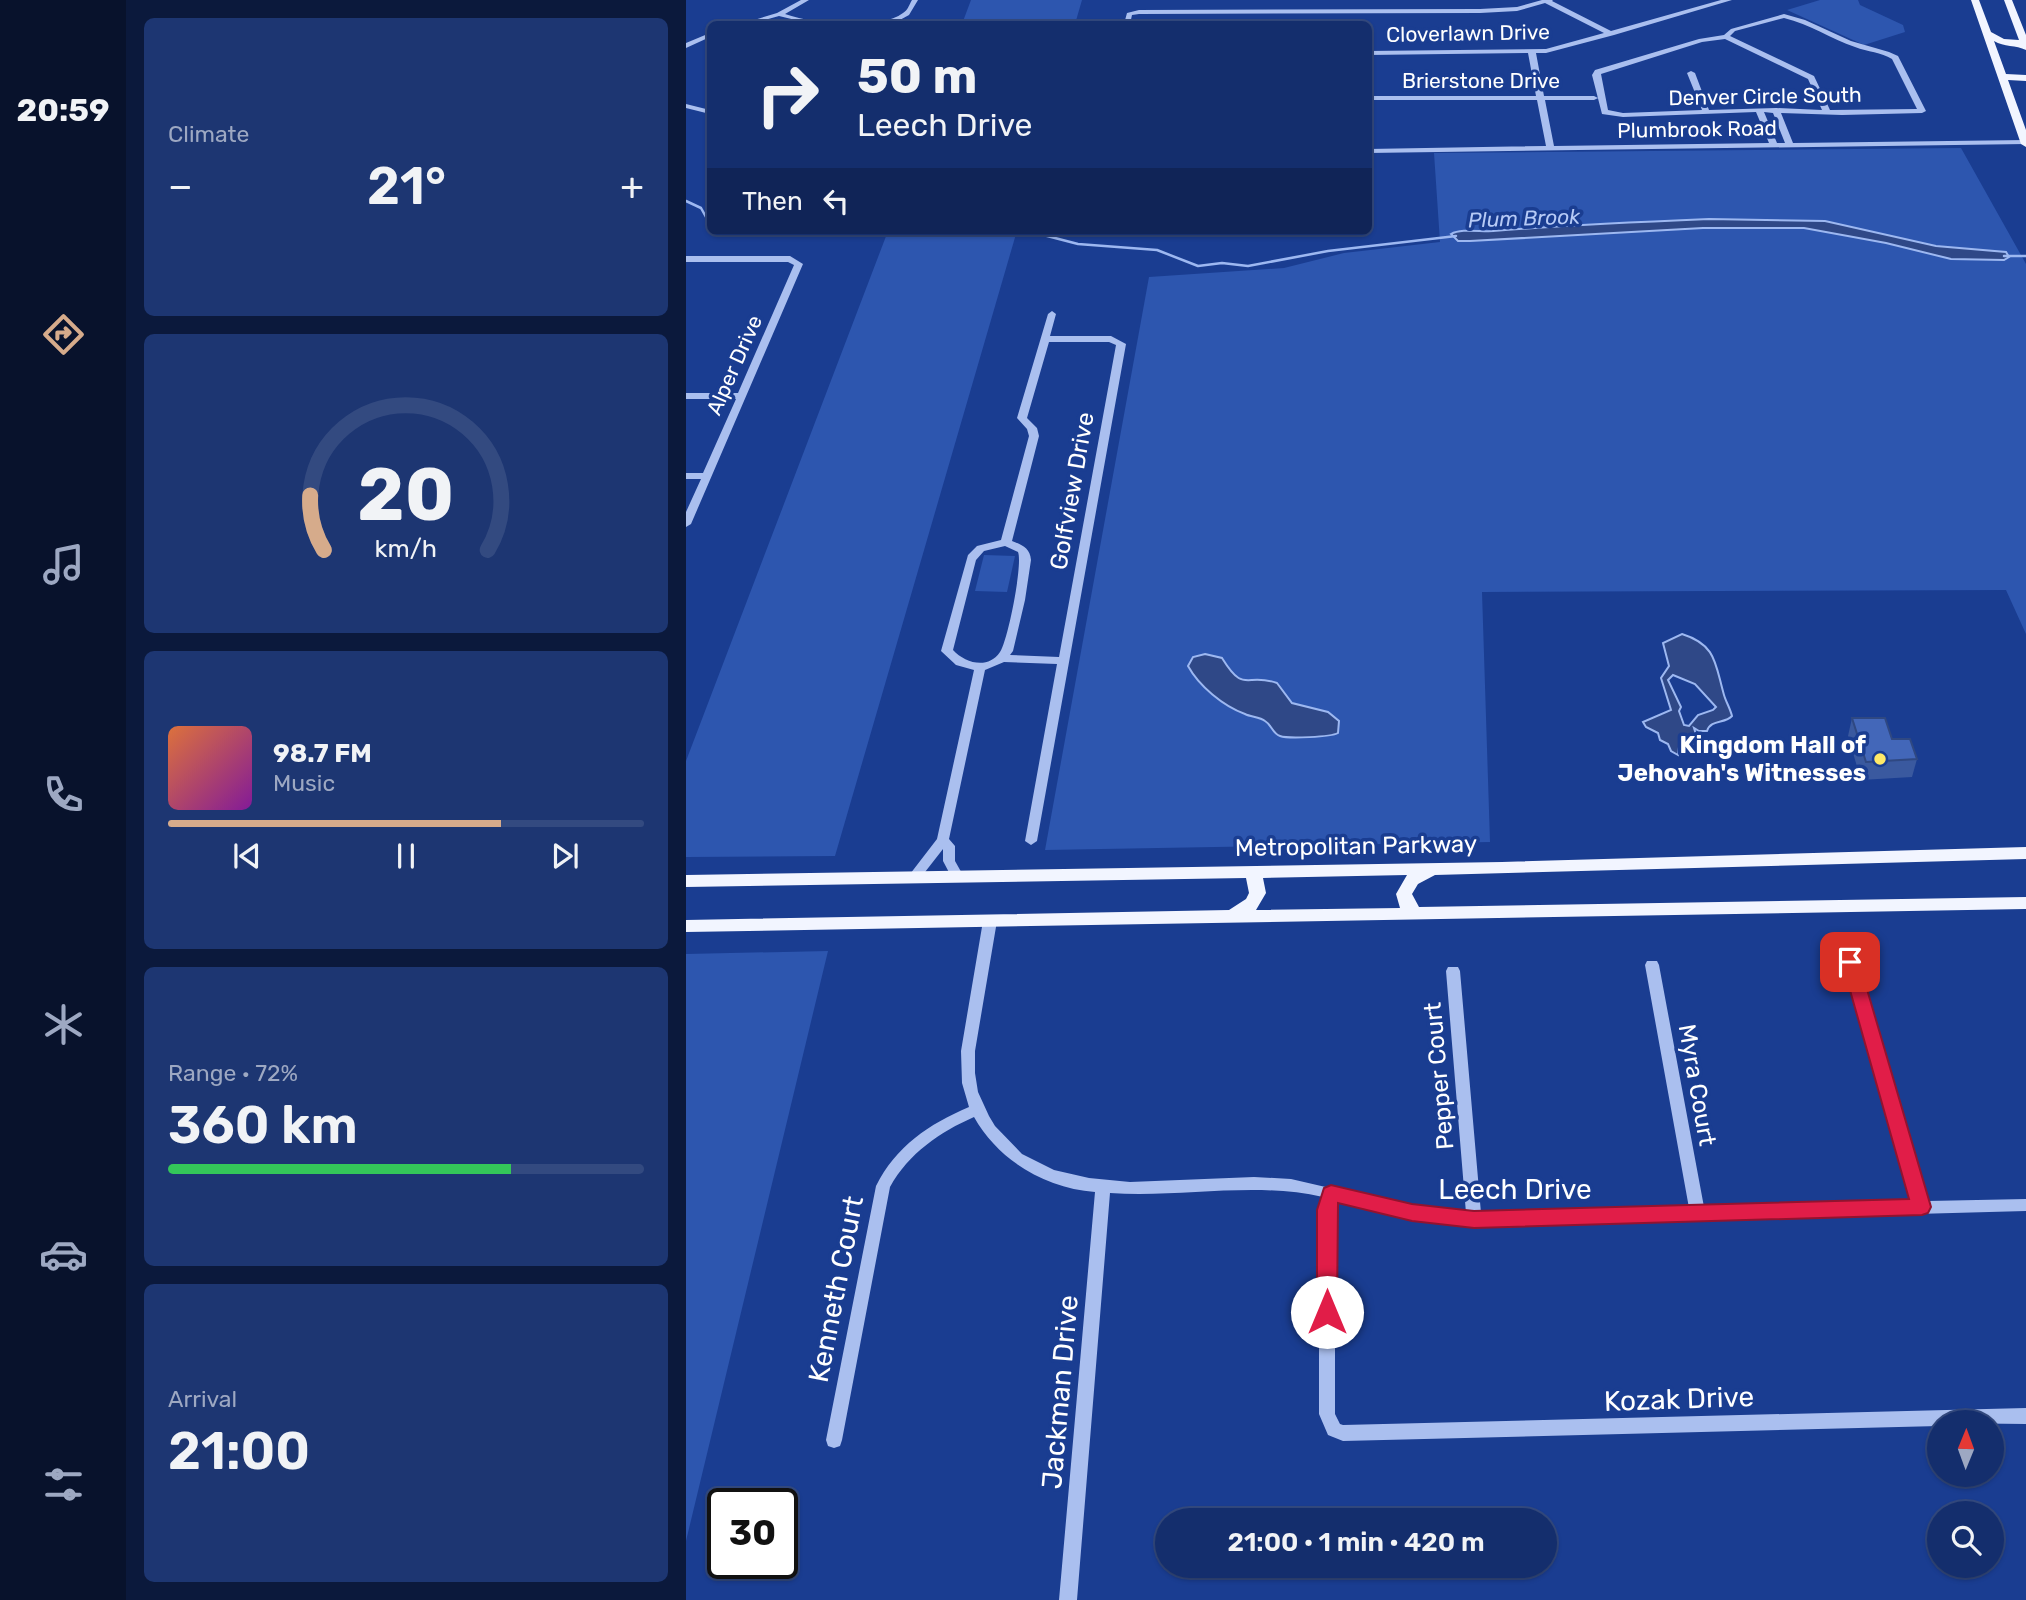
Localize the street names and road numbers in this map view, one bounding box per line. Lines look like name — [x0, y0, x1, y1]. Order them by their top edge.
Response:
street label: Cloverlawn Drive — [1386, 19, 1550, 47]
street label: Brierstone Drive — [1402, 68, 1560, 93]
street label: Denver Circle South — [1668, 82, 1862, 110]
street label: Plumbrook Road — [1617, 115, 1777, 143]
street label: Alper Drive — [701, 311, 767, 419]
street label: Golfview Drive — [1044, 410, 1100, 572]
street label: Metropolitan Parkway — [1235, 830, 1477, 862]
street label: Pepper Court — [1419, 1001, 1459, 1151]
street label: Myra Court — [1673, 1022, 1721, 1148]
street label: Leech Drive — [1438, 1173, 1592, 1206]
street label: Kenneth Court — [802, 1193, 870, 1385]
street label: Jackman Drive — [1035, 1294, 1085, 1490]
street label: Kozak Drive — [1603, 1380, 1755, 1418]

